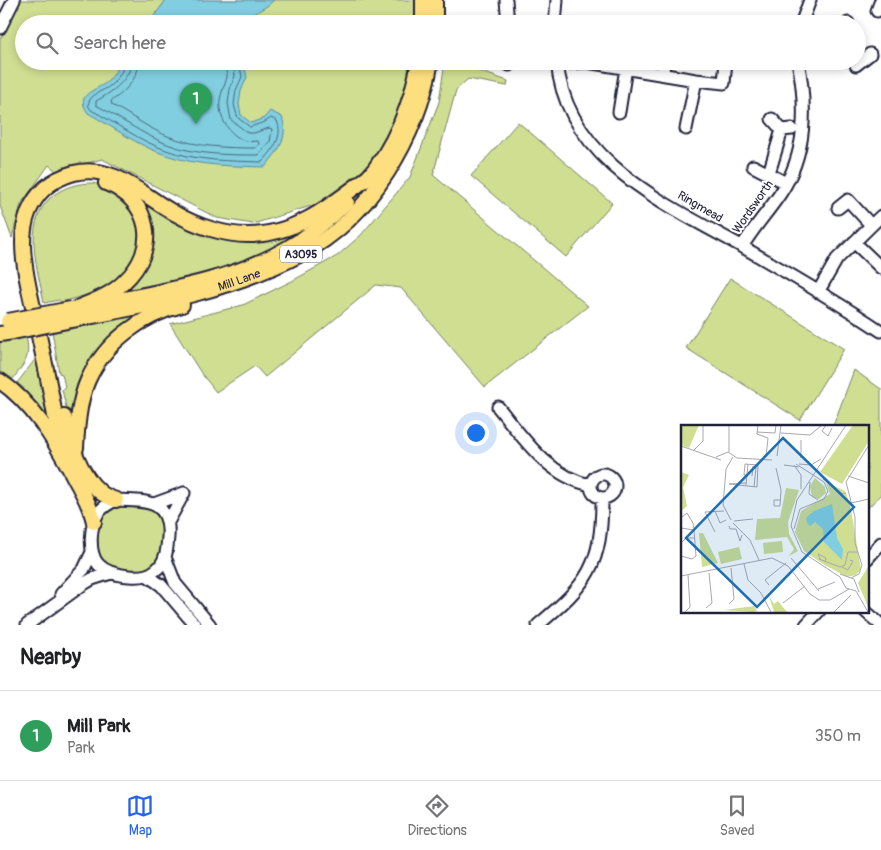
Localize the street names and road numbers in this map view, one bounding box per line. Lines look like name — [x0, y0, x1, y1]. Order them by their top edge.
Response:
street label: Wordsworth — [729, 177, 777, 236]
street label: Ringmead — [675, 188, 725, 226]
road number: A3095 — [280, 245, 322, 262]
street label: Mill Lane — [216, 266, 263, 294]

